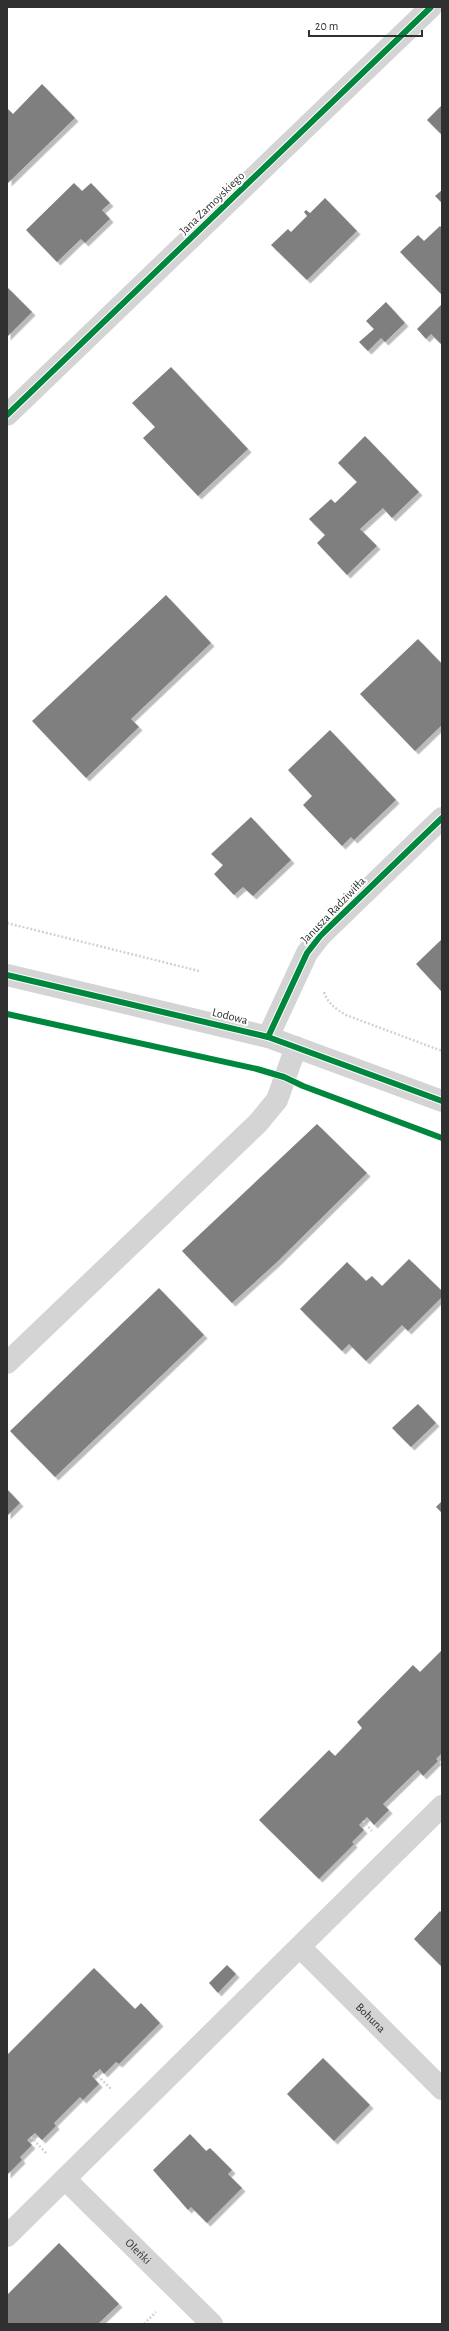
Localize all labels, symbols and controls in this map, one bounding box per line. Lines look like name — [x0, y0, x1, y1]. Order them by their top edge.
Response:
scale bar — [309, 12, 422, 38]
text: 20 m — [315, 20, 338, 32]
street label: Jana Zamoyskiego — [177, 169, 247, 237]
street label: Janusza Radziwiłła — [298, 874, 368, 945]
street label: Lodowa — [211, 1006, 249, 1026]
street label: Bohuna — [354, 2001, 388, 2035]
street label: Oleńki — [123, 2236, 153, 2266]

